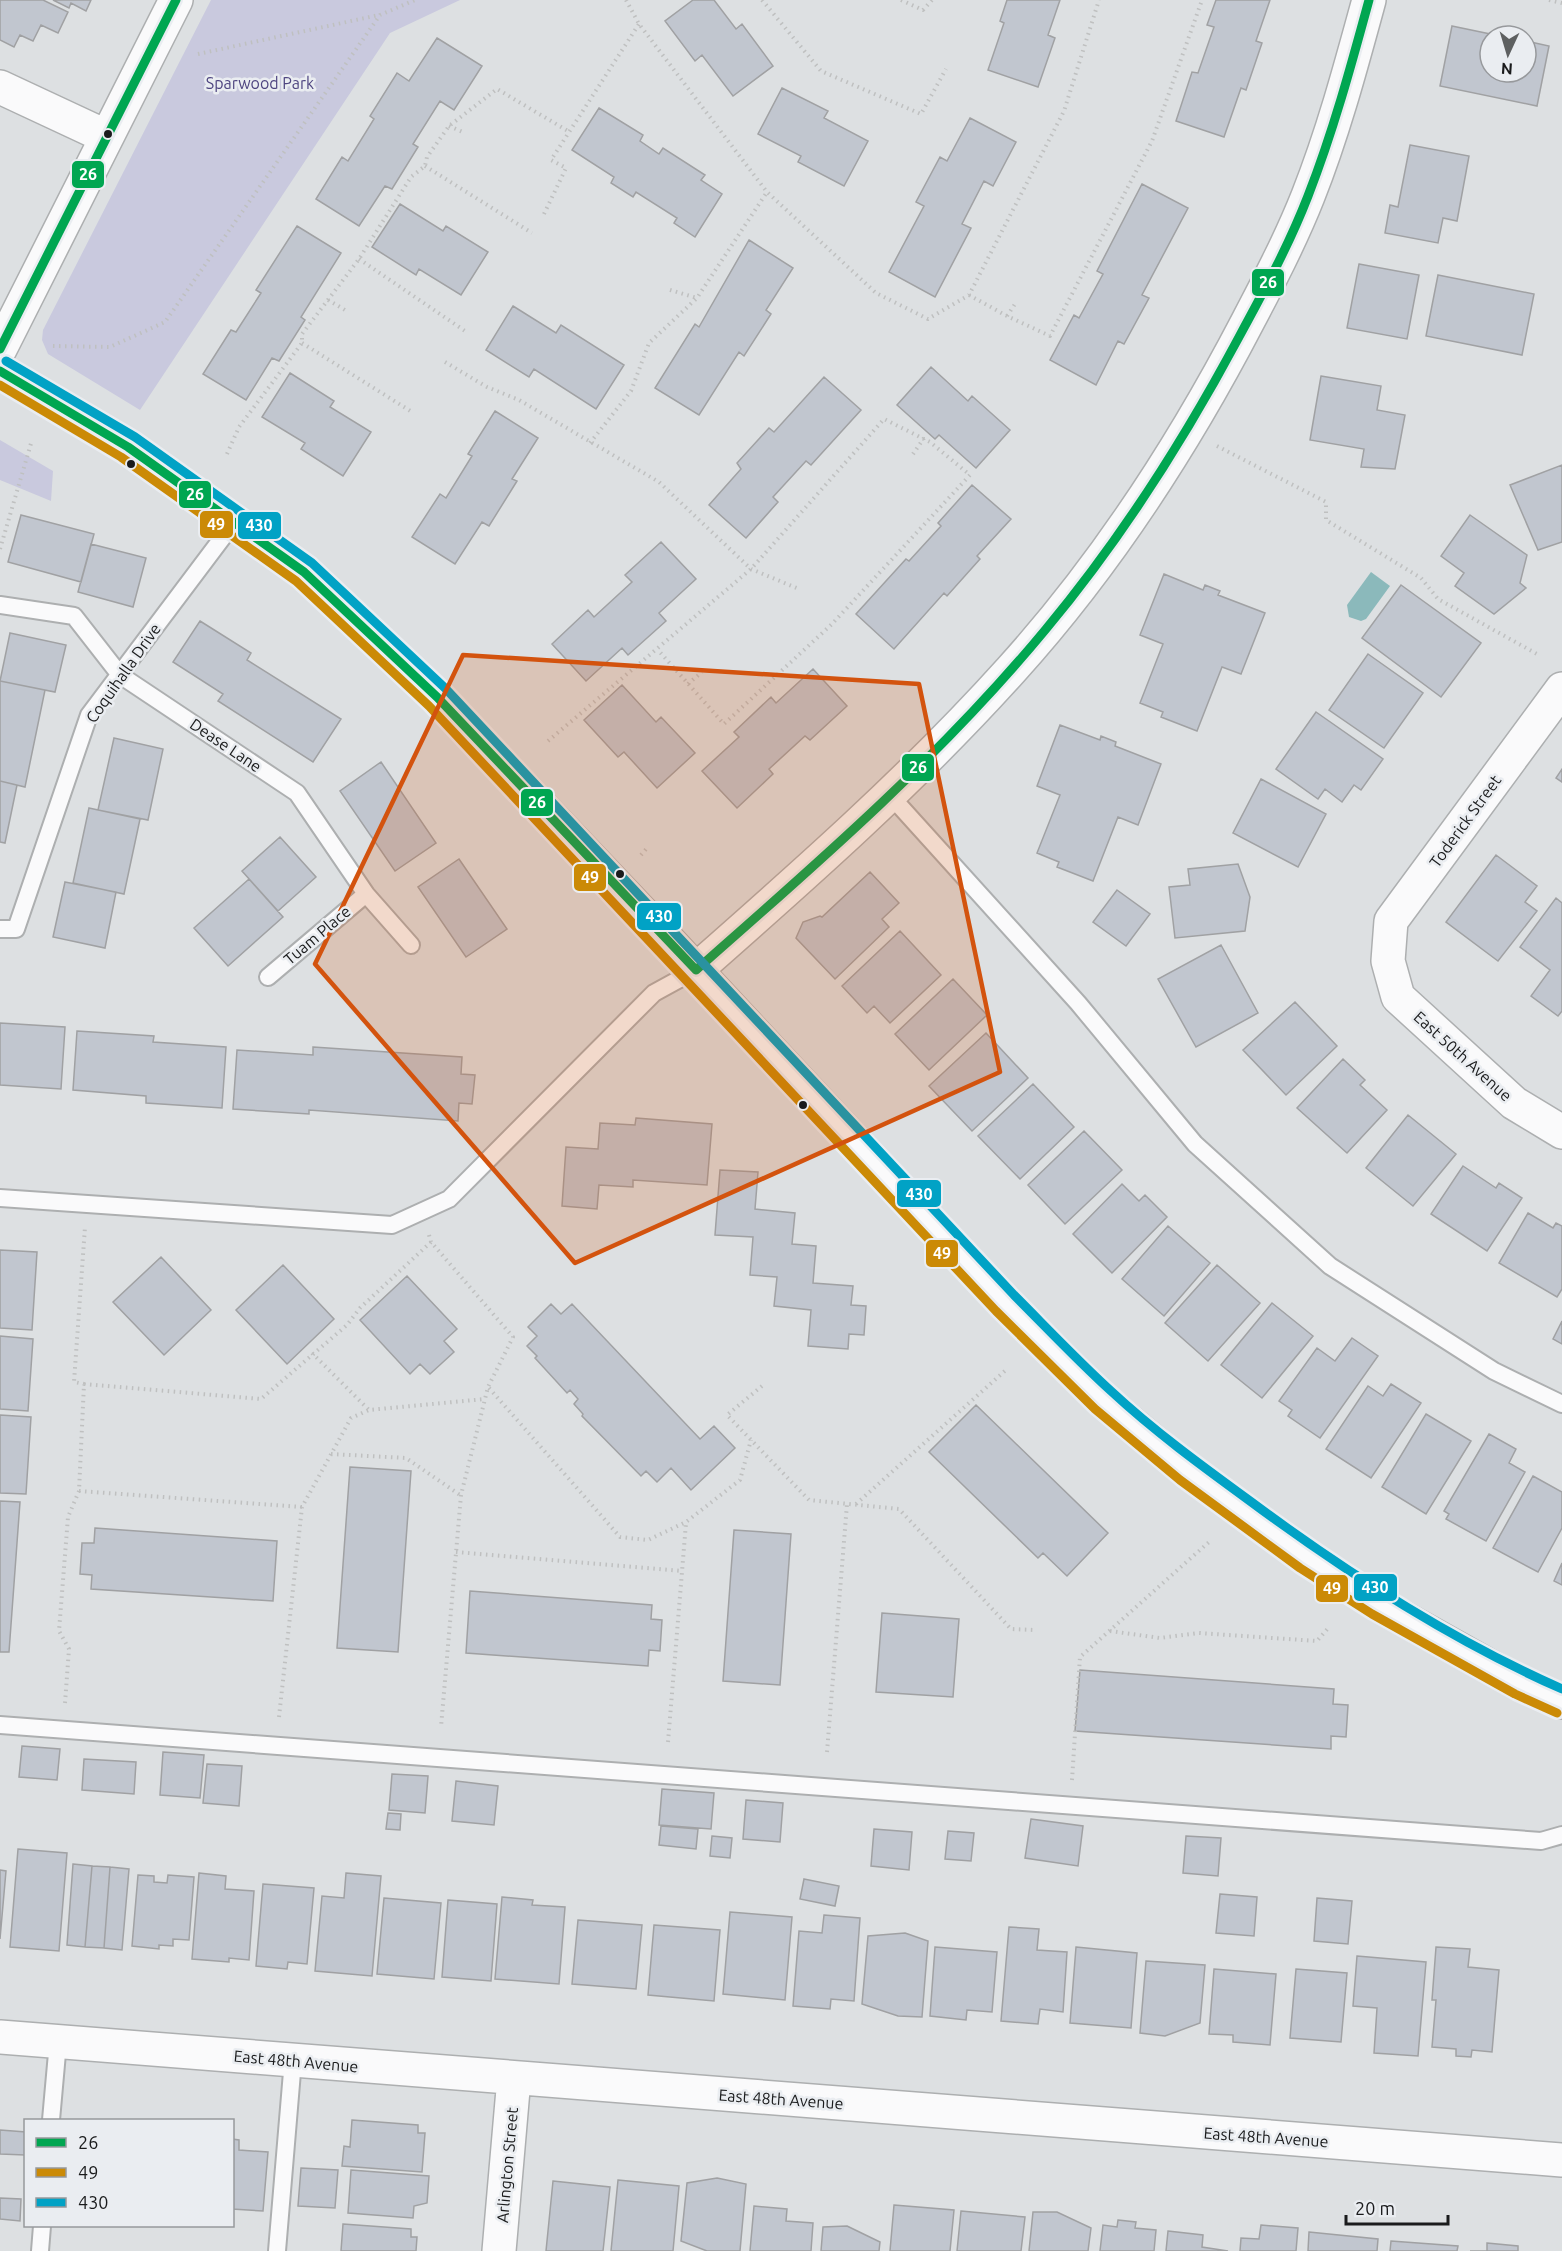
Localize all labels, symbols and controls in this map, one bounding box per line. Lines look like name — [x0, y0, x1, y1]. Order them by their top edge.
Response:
north arrow — [1478, 24, 1538, 84]
text: N — [1500, 60, 1514, 78]
park label: Sparwood Park — [206, 74, 314, 92]
unlabelled marker — [102, 128, 114, 140]
line badge: 26 — [71, 160, 105, 189]
text: 26 — [79, 165, 97, 183]
line badge: 26 — [1251, 268, 1285, 297]
text: 26 — [1259, 273, 1277, 291]
unlabelled marker — [125, 458, 137, 470]
line badge: 26 — [178, 480, 212, 509]
text: 26 — [186, 485, 204, 503]
line badge: 49 — [199, 510, 234, 539]
line badge: 430 — [237, 511, 282, 540]
text: 49 — [207, 515, 225, 533]
text: 430 — [245, 516, 273, 534]
street label: Coquihalla Drive — [82, 620, 164, 726]
street label: Dease Lane — [187, 715, 265, 775]
line badge: 26 — [901, 753, 935, 782]
text: 26 — [909, 758, 927, 776]
street label: Toderick Street — [1426, 771, 1505, 871]
line badge: 26 — [520, 788, 554, 817]
text: 26 — [528, 793, 546, 811]
line badge: 49 — [573, 863, 607, 892]
text: 49 — [581, 868, 599, 886]
unlabelled marker — [614, 868, 626, 880]
street label: Tuam Place — [280, 902, 354, 968]
line badge: 430 — [636, 902, 682, 931]
text: 430 — [645, 907, 673, 925]
street label: East 50th Avenue — [1410, 1007, 1516, 1105]
unlabelled marker — [797, 1099, 809, 1111]
line badge: 430 — [896, 1179, 942, 1208]
text: 430 — [905, 1185, 933, 1203]
line badge: 49 — [925, 1239, 959, 1268]
text: 49 — [933, 1244, 951, 1262]
line badge: 430 — [1353, 1573, 1398, 1602]
line badge: 49 — [1315, 1574, 1349, 1603]
text: 430 — [1361, 1578, 1389, 1596]
text: 49 — [1323, 1579, 1341, 1597]
street label: East 48th Avenue — [233, 2047, 359, 2075]
street label: East 48th Avenue — [718, 2086, 844, 2112]
street label: Arlington Street — [493, 2106, 521, 2224]
legend — [24, 2119, 234, 2227]
street label: East 48th Avenue — [1203, 2124, 1329, 2150]
text: 26 — [78, 2132, 98, 2152]
text: 49 — [78, 2162, 98, 2182]
scale bar — [1346, 2188, 1448, 2226]
text: 430 — [78, 2192, 108, 2212]
text: 20 m — [1355, 2198, 1395, 2218]

